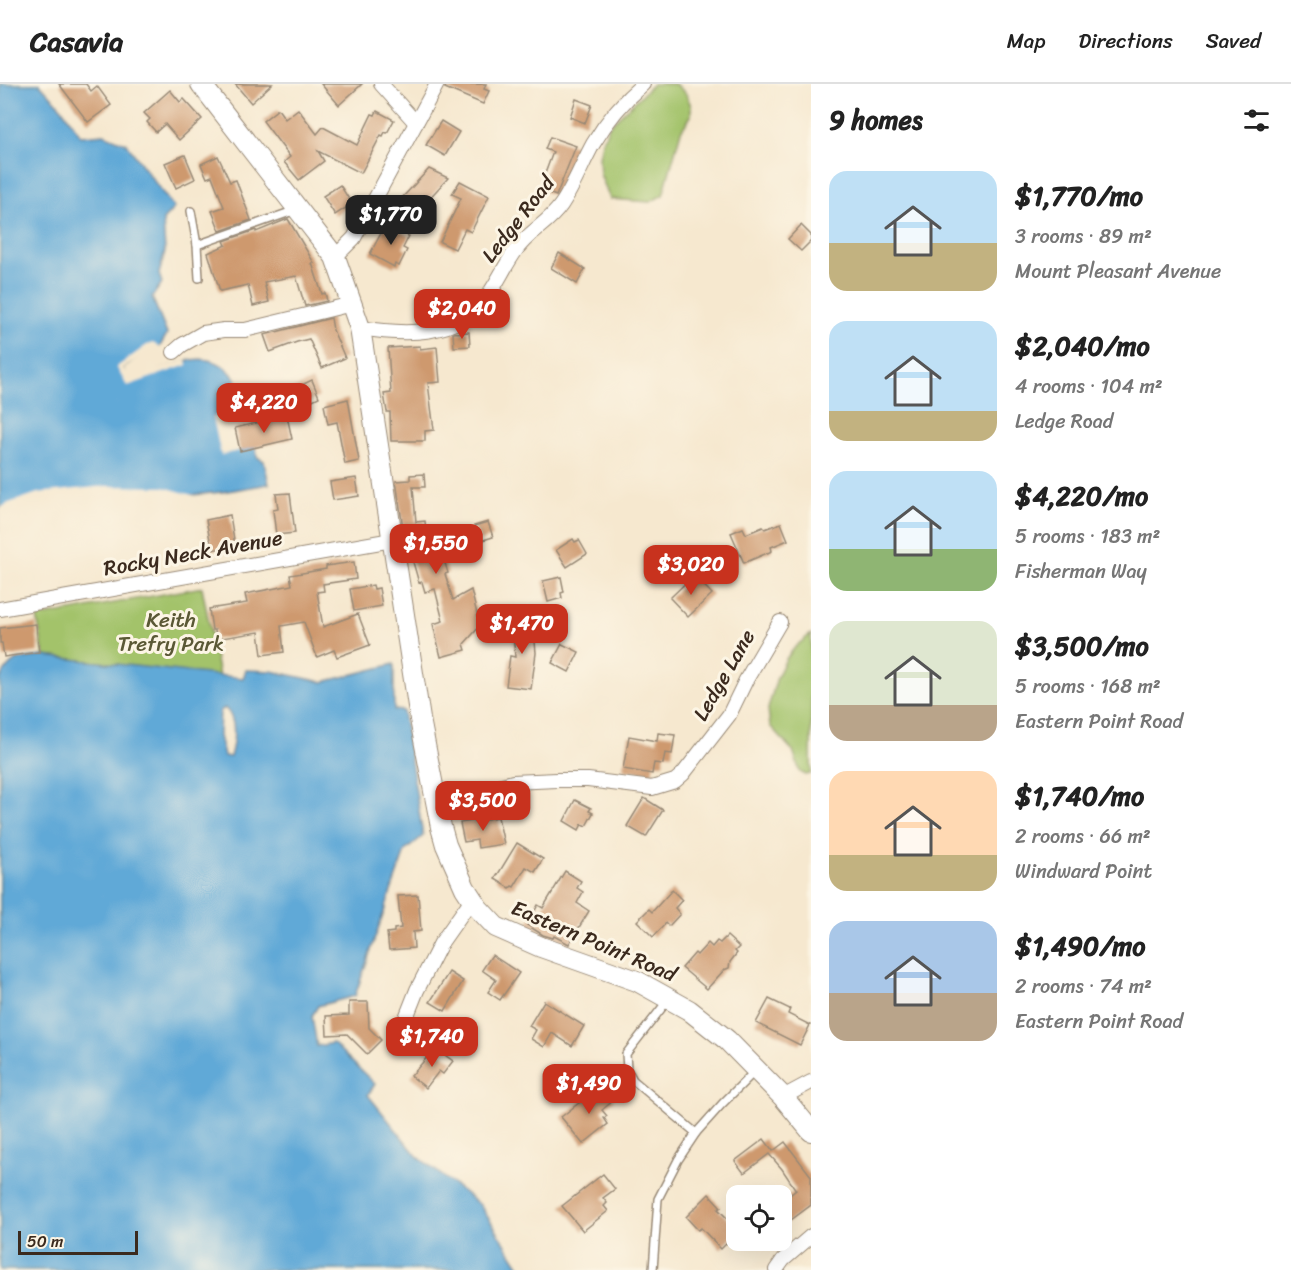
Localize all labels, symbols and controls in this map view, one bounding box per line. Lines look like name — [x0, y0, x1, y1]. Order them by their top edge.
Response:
text: Casavia — [30, 17, 123, 66]
text: Map — [1007, 22, 1045, 60]
text: Directions — [1078, 22, 1173, 60]
text: Saved — [1206, 22, 1261, 60]
text: 9 homes — [829, 97, 923, 143]
icon: filters — [1240, 104, 1273, 137]
street label: Ledge Road — [471, 165, 566, 271]
text: $1,770/mo — [1015, 173, 1143, 219]
pin: $1,770 — [342, 195, 440, 246]
icon: home — [877, 195, 949, 267]
text: $1,770 — [360, 197, 422, 232]
text: 3 rooms · 89 m² — [1015, 219, 1152, 254]
text: Mount Pleasant Avenue — [1015, 254, 1221, 289]
pin: $2,040 — [413, 289, 511, 340]
text: $2,040 — [428, 291, 496, 326]
text: $2,040/mo — [1015, 323, 1150, 369]
icon: home — [877, 345, 949, 417]
text: 4 rooms · 104 m² — [1015, 369, 1163, 404]
pin: $4,220 — [215, 383, 313, 434]
text: $4,220 — [230, 385, 298, 420]
text: Ledge Road — [1015, 404, 1113, 439]
text: $4,220/mo — [1015, 473, 1148, 519]
icon: home — [877, 495, 949, 567]
street label: Rocky Neck Avenue — [101, 519, 286, 587]
text: 5 rooms · 183 m² — [1015, 519, 1160, 554]
pin: $1,550 — [387, 524, 485, 575]
text: $1,550 — [404, 526, 468, 561]
pin: $3,020 — [642, 545, 740, 596]
text: $3,020 — [658, 547, 724, 582]
text: Fisherman Way — [1015, 554, 1147, 589]
park label: Keith Trefry Park — [118, 601, 224, 663]
pin: $1,470 — [473, 604, 571, 655]
text: $1,470 — [490, 606, 554, 641]
street label: Ledge Lane — [682, 622, 766, 728]
text: $3,500/mo — [1015, 623, 1149, 669]
icon: home — [877, 645, 949, 717]
text: 5 rooms · 168 m² — [1015, 669, 1161, 704]
text: Eastern Point Road — [1015, 704, 1183, 739]
text: $1,740/mo — [1015, 773, 1144, 819]
pin: $3,500 — [434, 781, 532, 832]
text: $3,500 — [449, 783, 517, 818]
icon: home — [877, 795, 949, 867]
text: 2 rooms · 66 m² — [1015, 819, 1151, 854]
text: Windward Point — [1015, 854, 1152, 889]
street label: Eastern Point Road — [505, 889, 684, 994]
text: $1,490/mo — [1015, 923, 1145, 969]
icon: home — [877, 945, 949, 1017]
text: 2 rooms · 74 m² — [1015, 969, 1152, 1004]
text: Eastern Point Road — [1015, 1004, 1183, 1039]
pin: $1,740 — [383, 1017, 481, 1068]
text: $1,740 — [400, 1019, 464, 1054]
pin: $1,490 — [540, 1064, 638, 1115]
text: $1,490 — [557, 1066, 621, 1101]
map controls — [726, 1185, 792, 1251]
button: locate — [726, 1185, 792, 1251]
text: 50 m — [27, 1227, 63, 1256]
scale bar — [18, 1228, 138, 1256]

